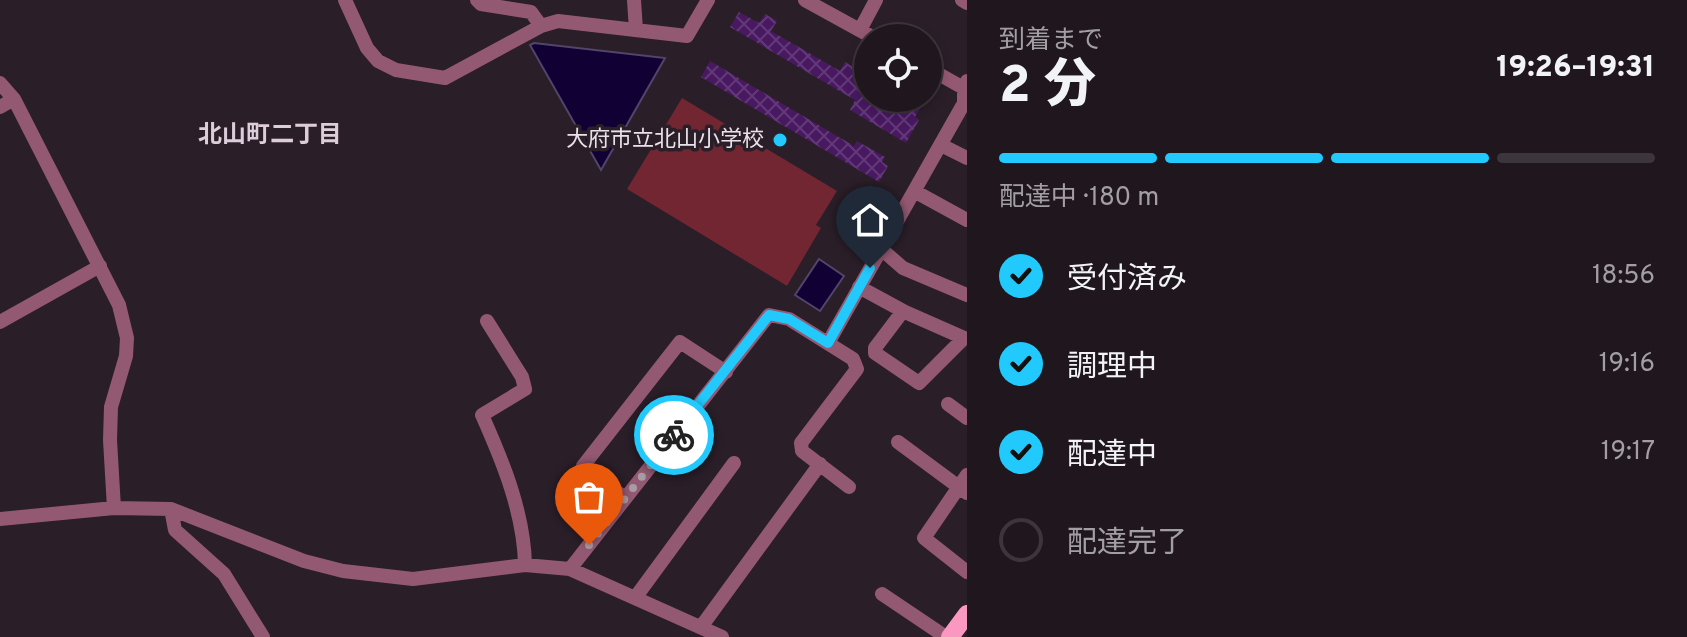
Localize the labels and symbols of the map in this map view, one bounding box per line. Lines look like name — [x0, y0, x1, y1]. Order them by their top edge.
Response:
district label: 北山町二丁目 — [198, 121, 342, 151]
place label: 大府市立北山小学校 — [566, 127, 764, 154]
marker: 大府市立北山小学校 — [771, 131, 789, 149]
pin — [836, 186, 904, 268]
courier — [634, 395, 714, 475]
pin — [555, 463, 623, 545]

